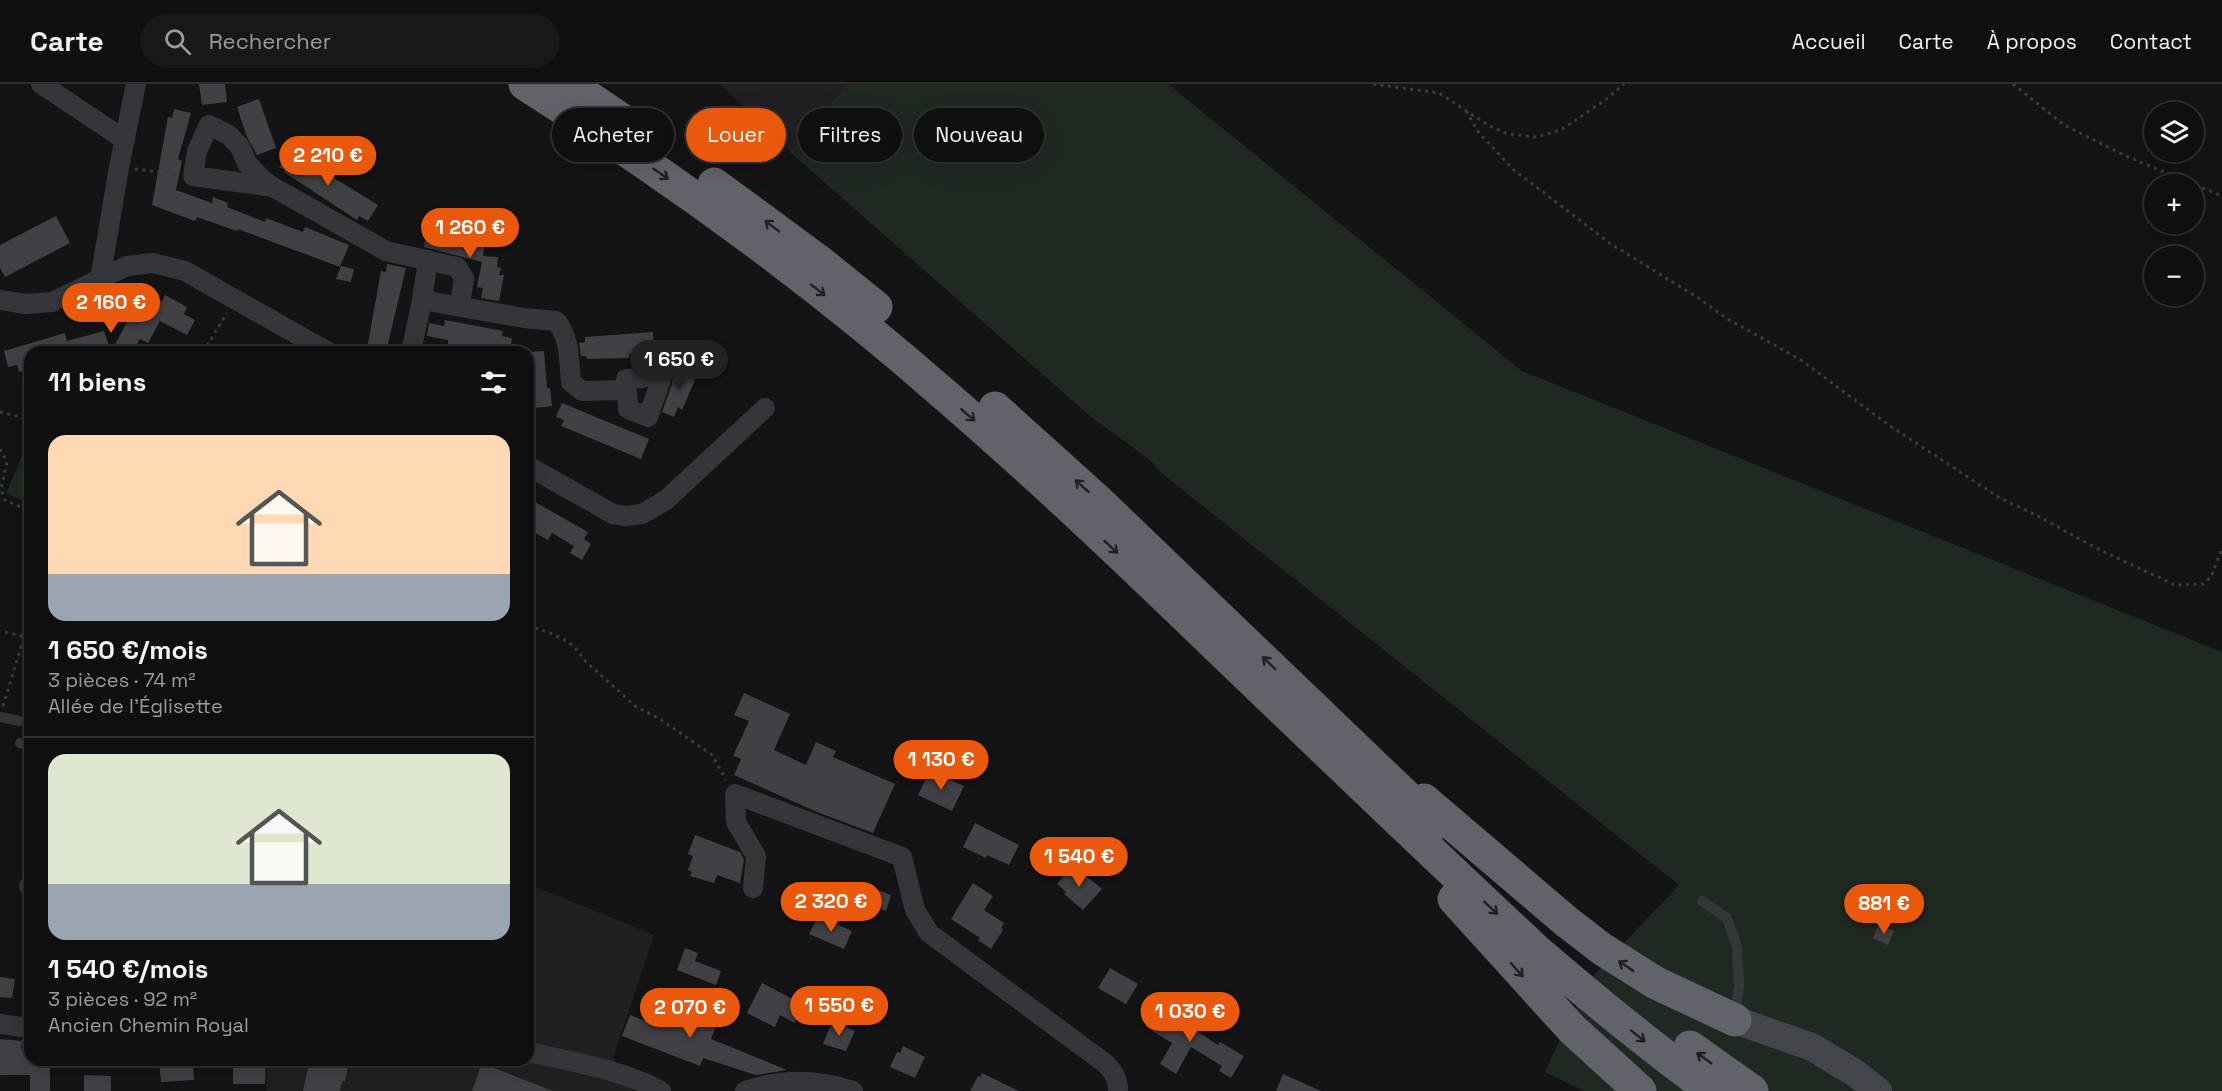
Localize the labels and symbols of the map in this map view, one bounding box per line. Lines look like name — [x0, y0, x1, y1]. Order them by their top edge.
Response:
pin: 2 210 € — [273, 136, 383, 187]
one-way arrow — [653, 168, 669, 180]
pin: 1 260 € — [415, 208, 525, 259]
one-way arrow — [764, 219, 780, 232]
pin: 2 160 € — [56, 283, 166, 334]
one-way arrow — [809, 284, 825, 297]
pin: 1 650 € — [624, 340, 734, 391]
one-way arrow — [960, 408, 975, 422]
one-way arrow — [1075, 479, 1090, 493]
one-way arrow — [1104, 540, 1119, 554]
one-way arrow — [1262, 657, 1277, 671]
pin: 1 130 € — [886, 740, 996, 791]
pin: 1 540 € — [1024, 837, 1134, 888]
pin: 2 320 € — [776, 882, 886, 933]
pin: 881 € — [1842, 884, 1926, 935]
one-way arrow — [1484, 901, 1499, 915]
one-way arrow — [1618, 959, 1635, 972]
one-way arrow — [1510, 962, 1524, 977]
pin: 1 550 € — [784, 986, 894, 1037]
pin: 2 070 € — [635, 988, 745, 1039]
pin: 1 030 € — [1135, 992, 1245, 1043]
one-way arrow — [1630, 1029, 1645, 1043]
one-way arrow — [1697, 1051, 1713, 1064]

